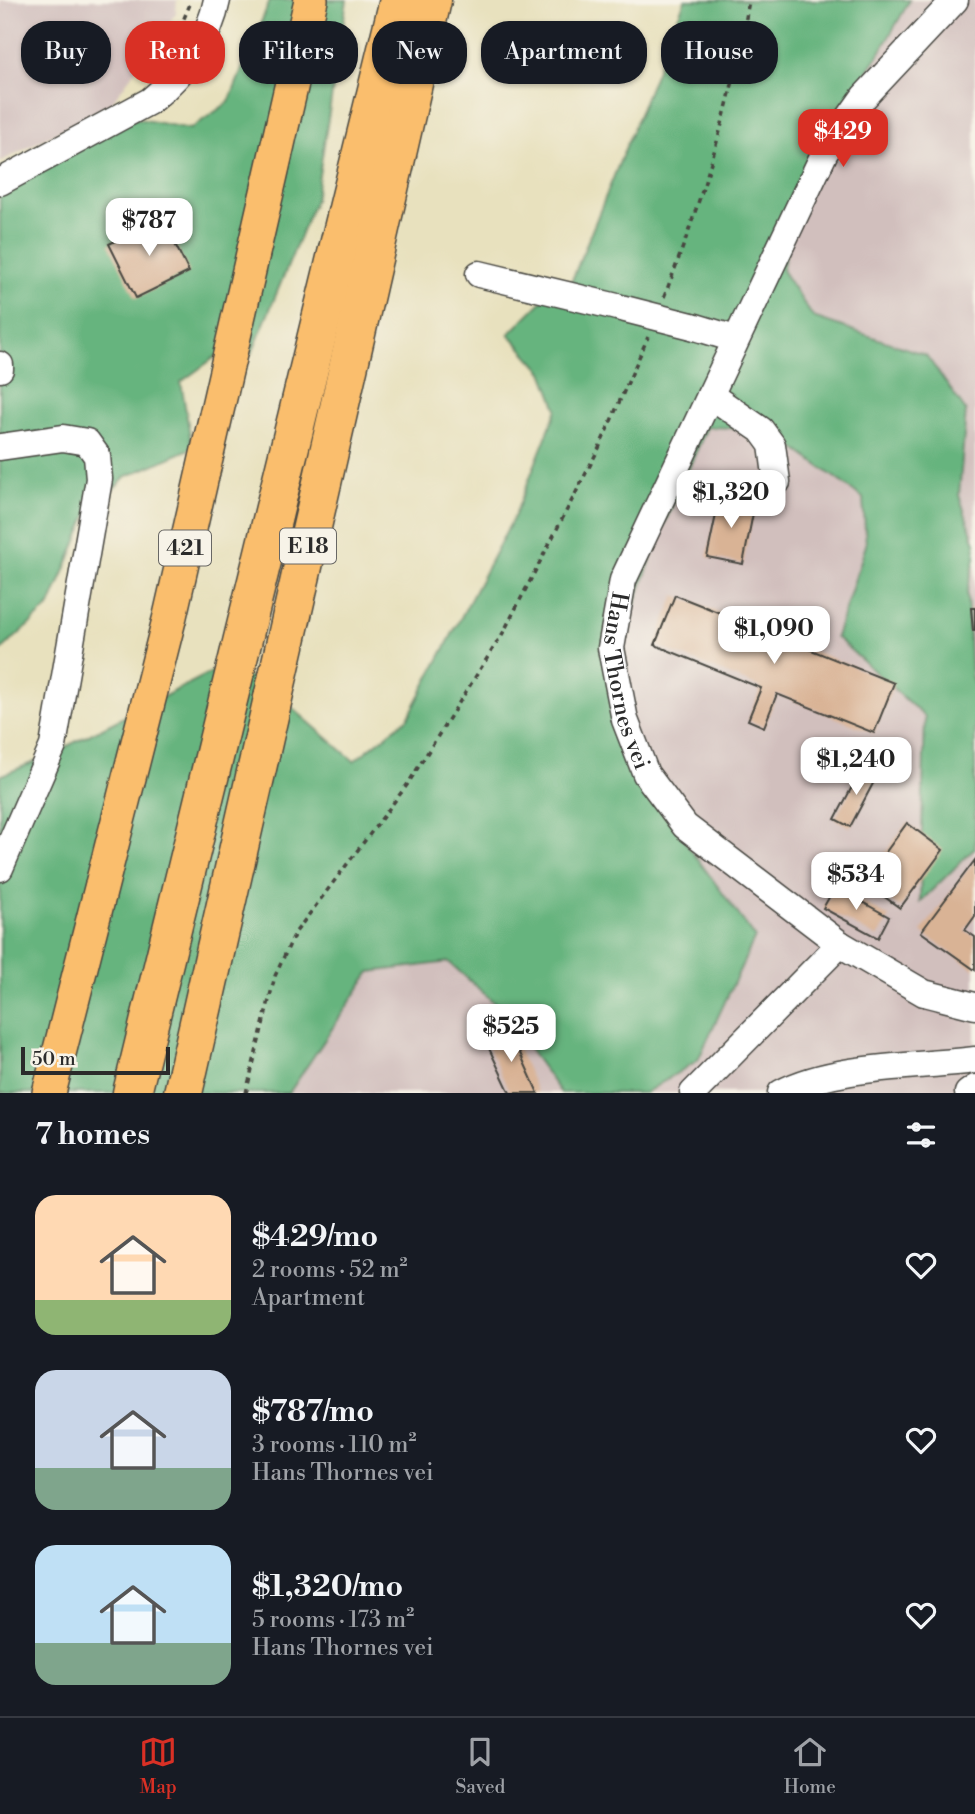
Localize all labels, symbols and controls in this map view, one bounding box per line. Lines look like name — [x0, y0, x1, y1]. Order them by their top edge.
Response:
chip: Buy — [21, 21, 111, 84]
chip: Rent — [125, 21, 225, 84]
chip: Filters — [239, 21, 358, 84]
chip: New — [372, 21, 467, 84]
chip: Apartment — [481, 21, 647, 84]
chip: House — [661, 21, 778, 84]
pin: $429 — [802, 110, 884, 169]
text: $429 — [814, 118, 872, 146]
pin: $787 — [108, 198, 190, 258]
text: $787 — [122, 207, 176, 235]
pin: $1,320 — [674, 470, 788, 530]
text: $1,320 — [692, 479, 770, 507]
road number: E 18 — [280, 528, 336, 564]
road number: 421 — [159, 530, 211, 566]
street label: Hans Thornes vei — [596, 590, 656, 774]
pin: $1,090 — [717, 606, 831, 666]
text: $1,090 — [734, 615, 814, 643]
pin: $1,240 — [799, 738, 913, 797]
text: $1,240 — [817, 746, 895, 774]
pin: $534 — [815, 852, 897, 912]
text: $534 — [827, 861, 885, 889]
pin: $525 — [470, 1004, 552, 1064]
text: $525 — [483, 1013, 539, 1041]
scale bar — [21, 1044, 170, 1076]
text: 50 m — [32, 1047, 76, 1071]
text: 7 homes — [35, 1116, 150, 1154]
icon: filters — [902, 1116, 940, 1154]
text: $429/mo — [252, 1218, 378, 1256]
icon: home — [91, 1223, 175, 1307]
icon: heart — [902, 1246, 940, 1284]
text: 2 rooms · 52 m² — [252, 1256, 408, 1284]
text: Apartment — [252, 1284, 365, 1312]
text: $787/mo — [252, 1393, 374, 1431]
icon: home — [91, 1398, 175, 1482]
icon: heart — [902, 1421, 940, 1459]
text: 3 rooms · 110 m² — [252, 1431, 416, 1459]
text: Hans Thornes vei — [252, 1459, 434, 1487]
text: $1,320/mo — [252, 1568, 403, 1606]
icon: home — [91, 1573, 175, 1657]
icon: heart — [902, 1596, 940, 1634]
text: 5 rooms · 173 m² — [252, 1606, 414, 1634]
text: Hans Thornes vei — [252, 1634, 434, 1662]
tab: Map — [139, 1733, 177, 1799]
tab: Saved — [455, 1733, 505, 1799]
tab: Home — [784, 1733, 836, 1799]

